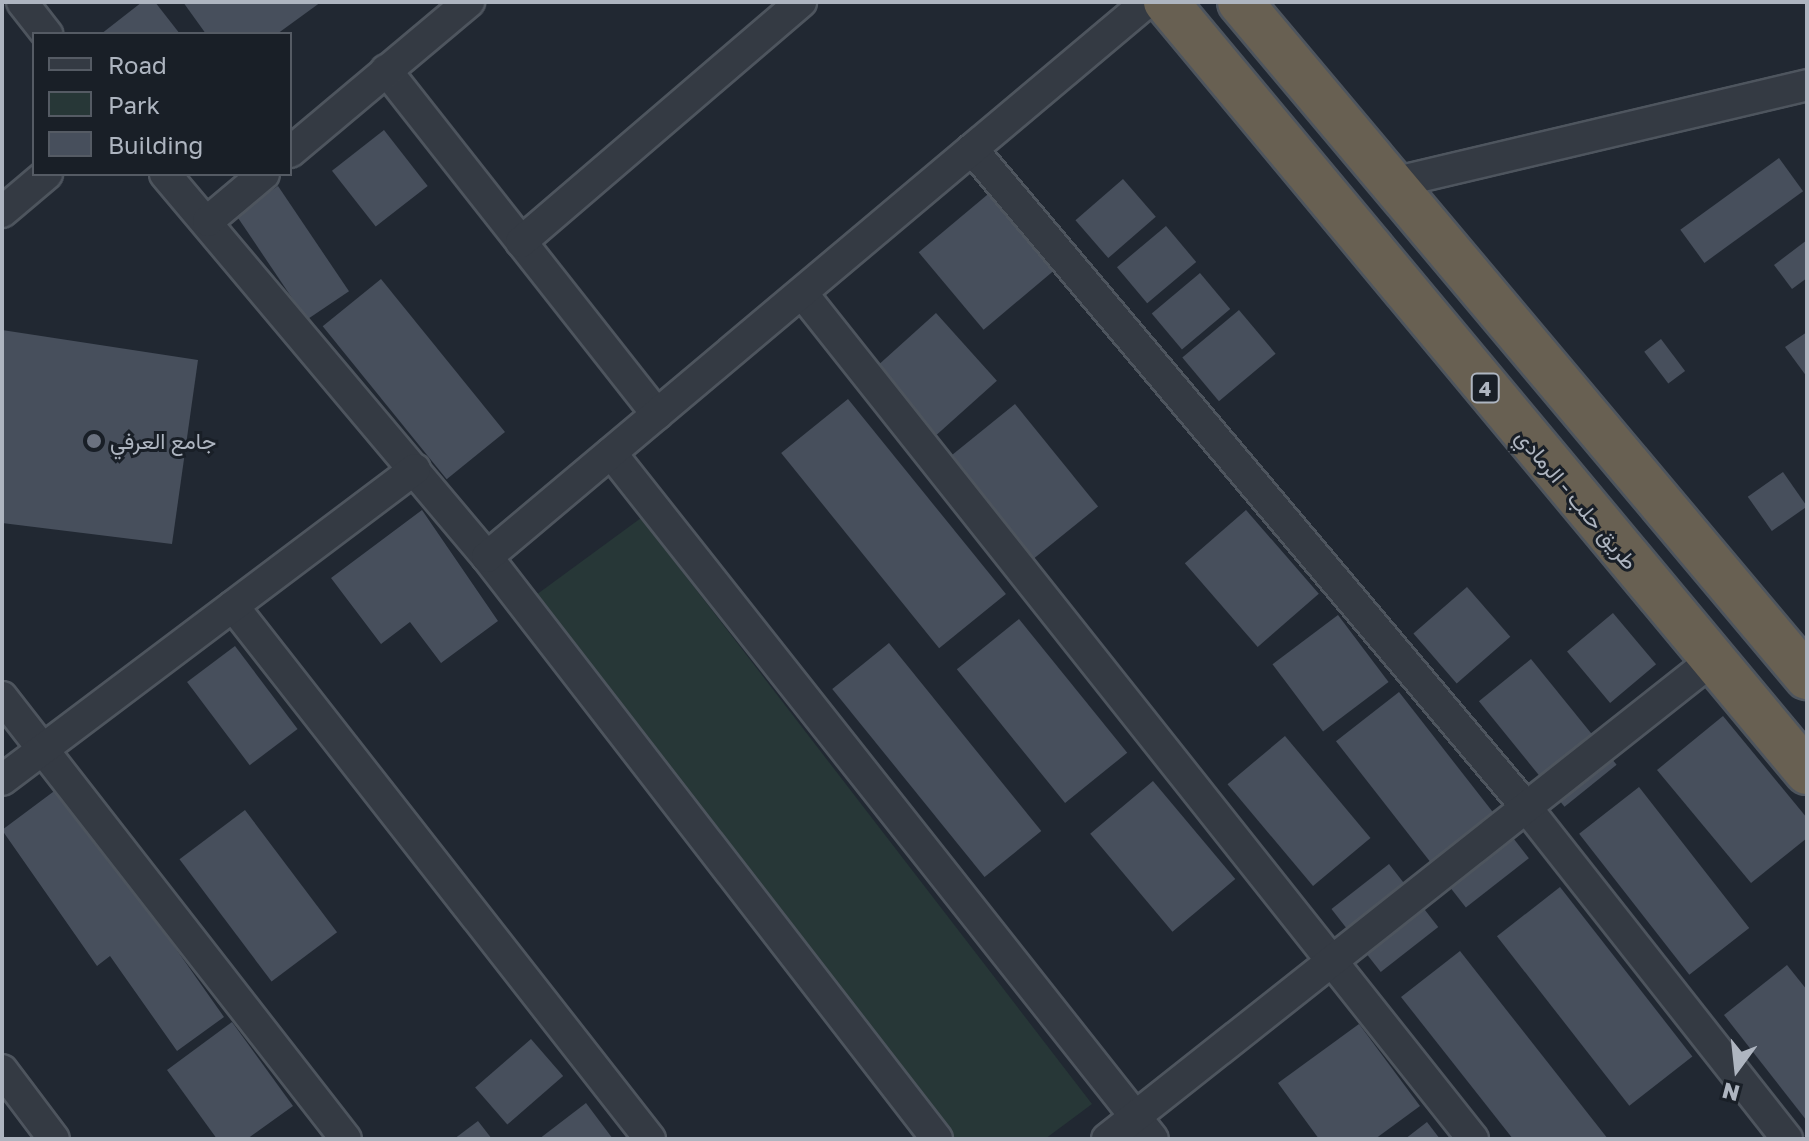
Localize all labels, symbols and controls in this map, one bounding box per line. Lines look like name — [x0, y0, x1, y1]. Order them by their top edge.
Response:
legend — [32, 32, 292, 176]
text: Road — [108, 50, 167, 79]
text: Park — [108, 90, 160, 119]
text: Building — [108, 130, 203, 159]
road number: 4 — [1469, 372, 1501, 404]
street label: طريق حلب - الرمادي — [1511, 423, 1643, 575]
place label: جامع العرفي — [110, 428, 216, 454]
marker: جامع العرفي — [85, 432, 103, 450]
north arrow — [1697, 1029, 1777, 1109]
text: N — [1719, 1077, 1742, 1108]

